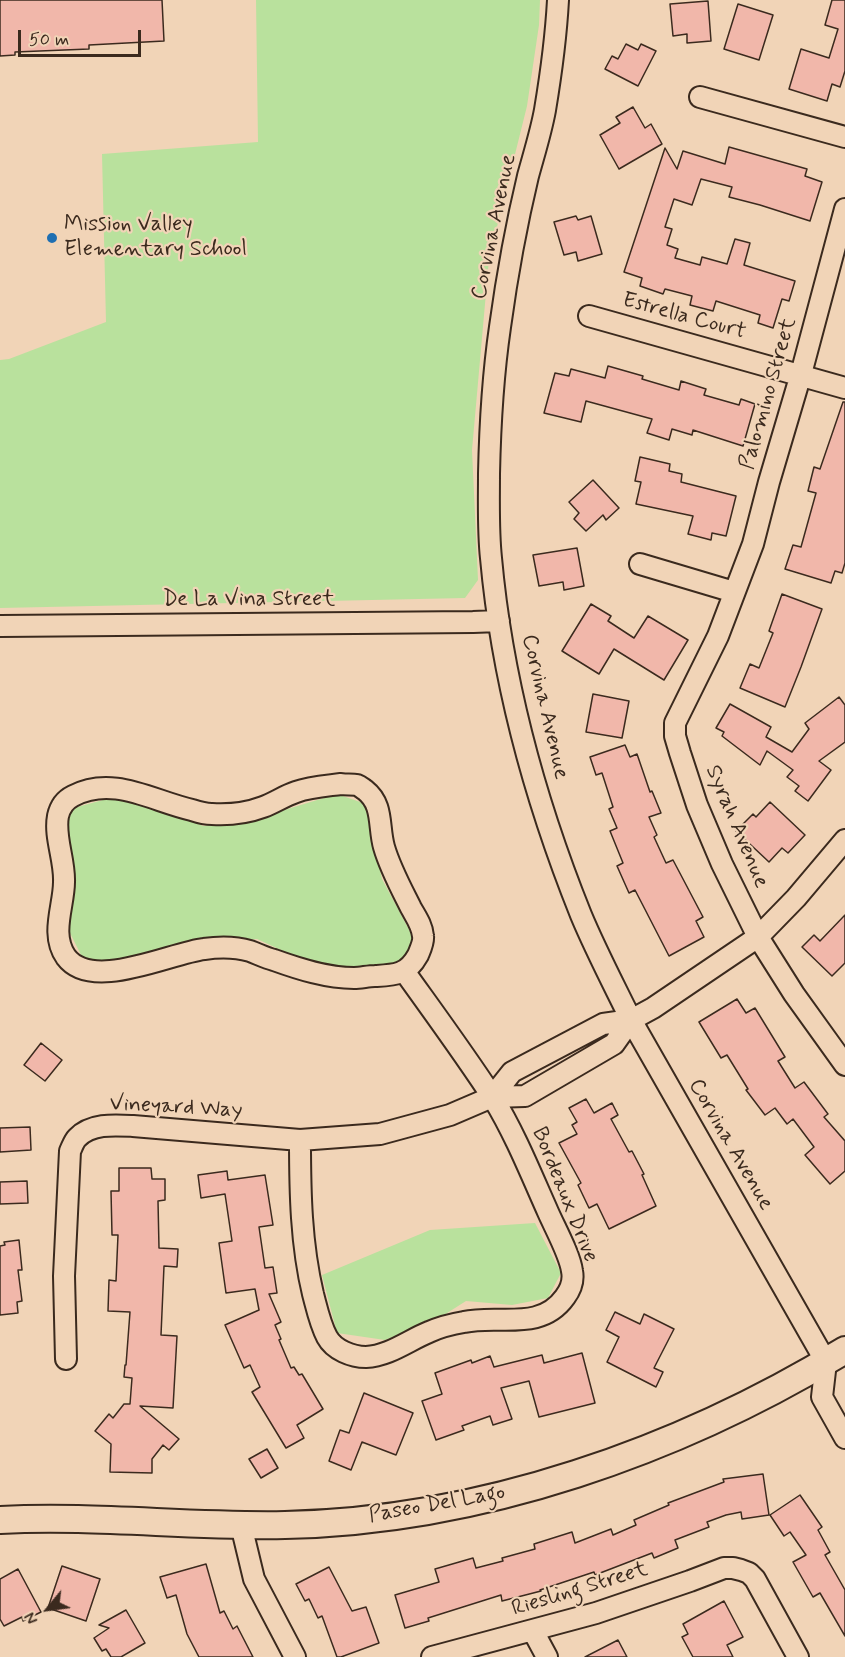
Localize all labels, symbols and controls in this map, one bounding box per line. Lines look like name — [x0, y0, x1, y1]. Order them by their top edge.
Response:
scale bar — [21, 18, 144, 56]
text: 50 m — [29, 28, 69, 52]
street label: Corvina Avenue — [467, 152, 523, 302]
place label: Mission Valley Elementary School — [64, 212, 247, 264]
marker: Mission Valley Elementary School — [45, 231, 59, 245]
street label: Estrella Court — [619, 288, 749, 346]
street label: Palomino Street — [735, 315, 803, 473]
street label: De La Vina Street — [163, 587, 335, 613]
street label: Corvina Avenue — [515, 632, 573, 782]
street label: Syrah Avenue — [698, 762, 774, 892]
street label: Corvina Avenue — [682, 1074, 778, 1216]
street label: Vineyard Way — [109, 1091, 243, 1125]
street label: Bordeaux Drive — [525, 1124, 603, 1266]
street label: Paseo Del Lago — [367, 1480, 507, 1530]
street label: Riesling Street — [509, 1557, 651, 1623]
north arrow — [18, 1579, 78, 1639]
text: N — [20, 1608, 44, 1628]

